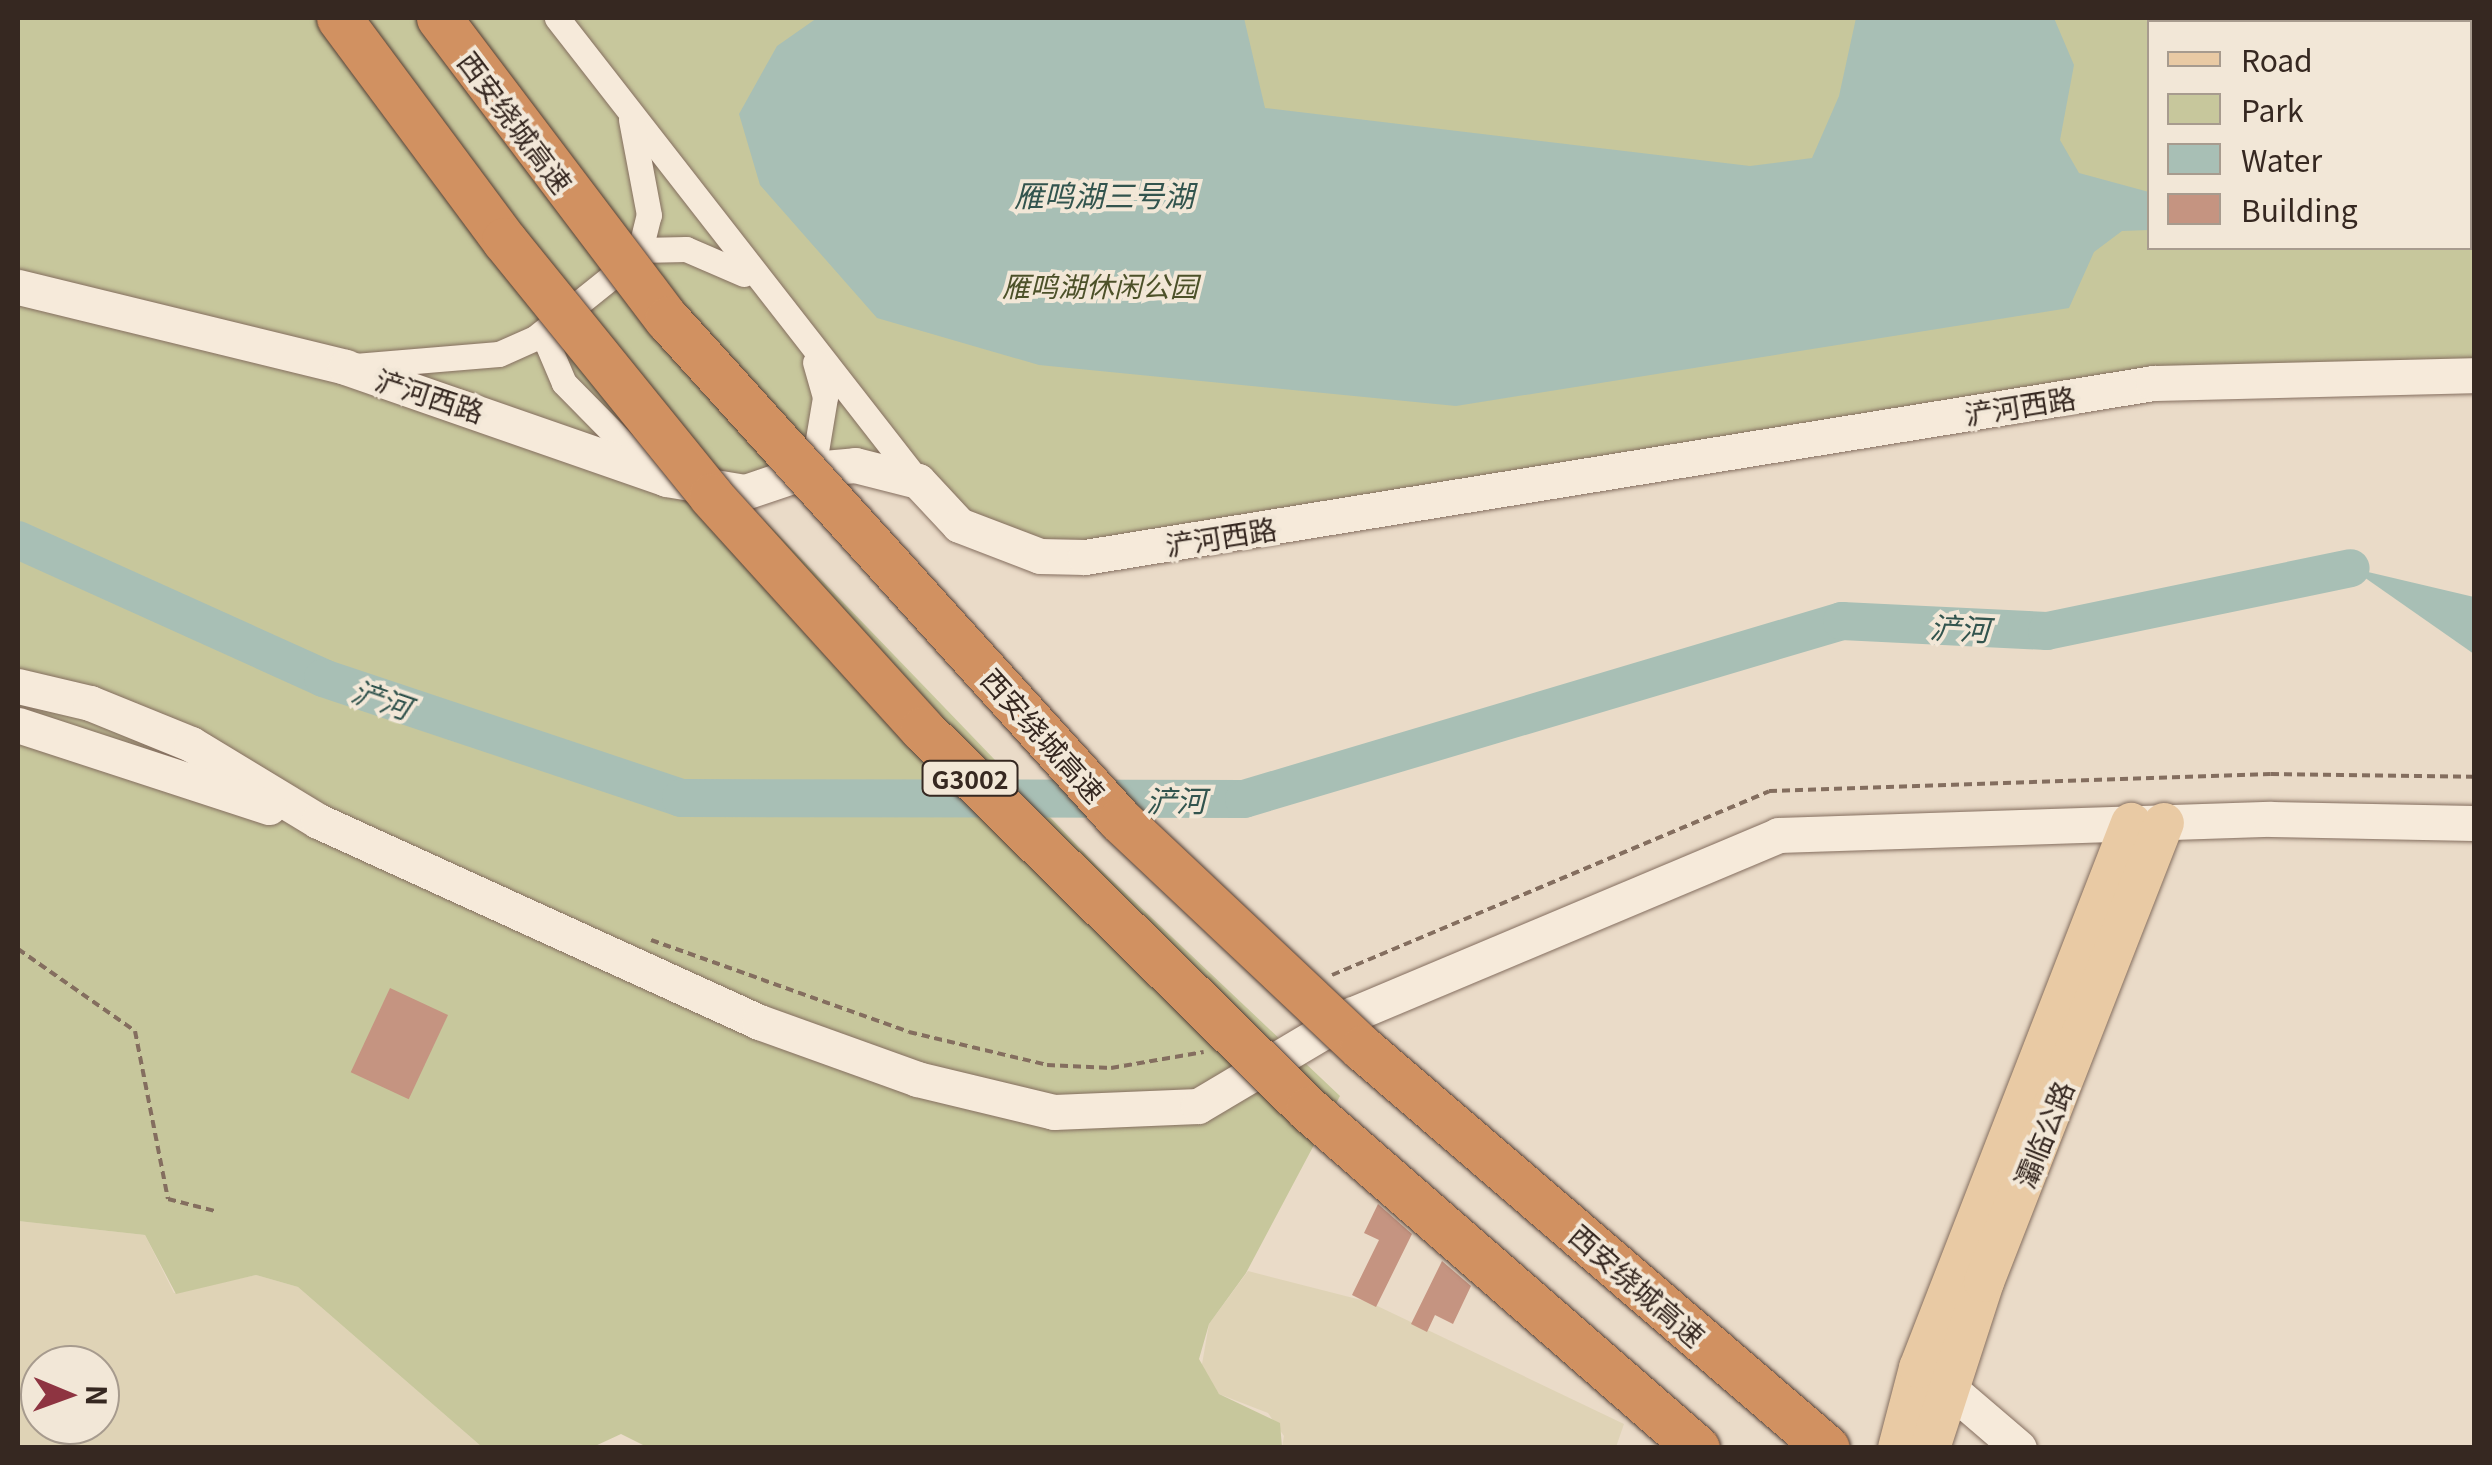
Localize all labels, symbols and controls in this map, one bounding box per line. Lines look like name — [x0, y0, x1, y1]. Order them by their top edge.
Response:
legend — [2147, 20, 2472, 250]
text: Road — [2241, 37, 2313, 81]
street label: 西安绕城高速 — [452, 45, 580, 199]
text: Park — [2241, 87, 2304, 131]
text: Water — [2241, 137, 2322, 181]
water label: 雁鸣湖三号湖 — [1014, 176, 1194, 212]
text: Building — [2241, 187, 2358, 231]
park label: 雁鸣湖休闲公园 — [1002, 268, 1198, 302]
street label: 浐河西路 — [372, 362, 488, 428]
street label: 浐河西路 — [1962, 380, 2078, 430]
street label: 浐河西路 — [1163, 511, 1279, 561]
water label: 浐河 — [1929, 607, 1991, 647]
street label: 西安绕城高速 — [975, 661, 1113, 809]
water label: 浐河 — [348, 671, 416, 725]
road number: G3002 — [920, 758, 1020, 798]
water label: 浐河 — [1146, 781, 1206, 817]
street label: 灞临公路 — [2006, 1076, 2080, 1192]
street label: 西安绕城高速 — [1564, 1217, 1712, 1353]
north arrow — [20, 1345, 120, 1445]
text: N — [78, 1385, 118, 1406]

